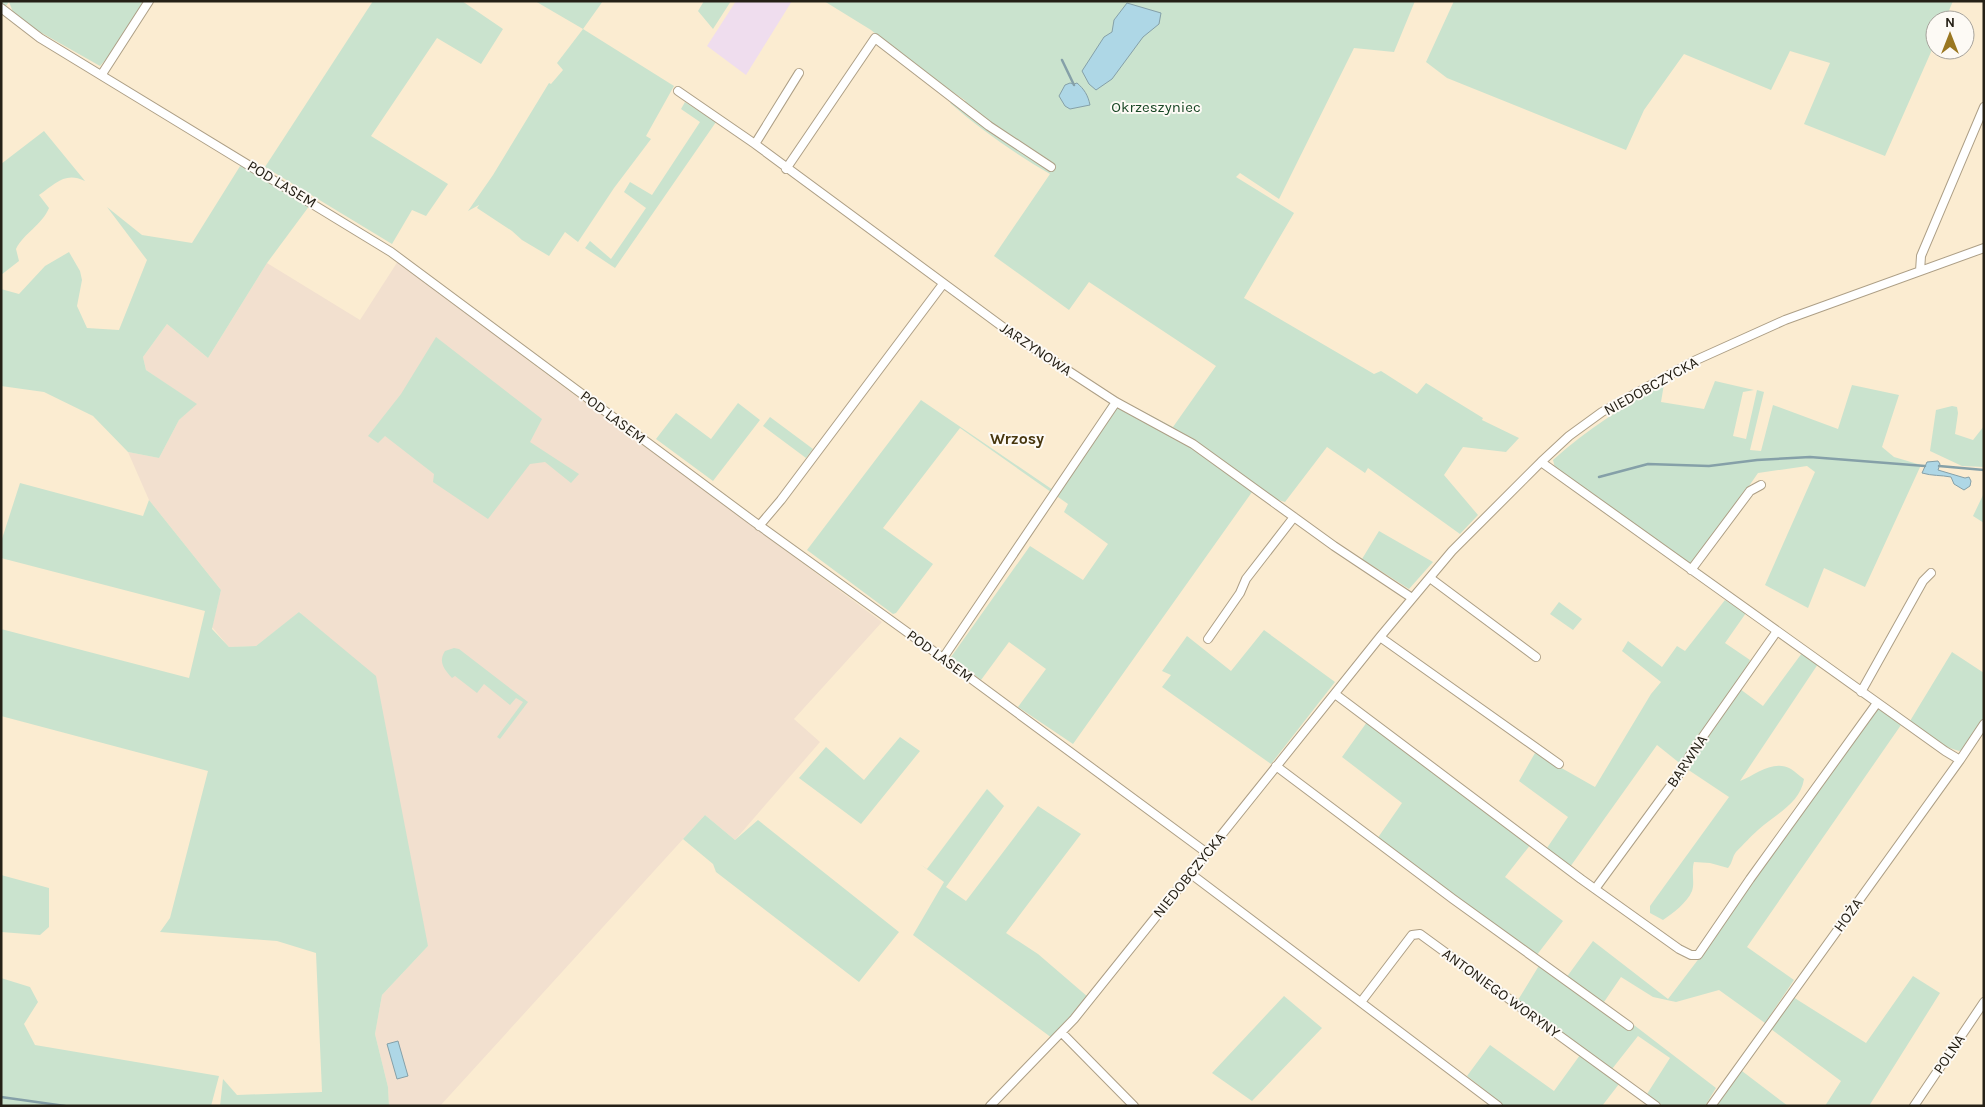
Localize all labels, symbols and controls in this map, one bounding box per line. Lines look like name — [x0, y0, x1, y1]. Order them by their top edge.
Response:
north arrow — [1925, 10, 1975, 60]
text: N — [1945, 14, 1955, 31]
park label: Okrzeszyniec — [1111, 98, 1201, 116]
street label: POD LASEM — [244, 156, 320, 212]
street label: JARZYNOWA — [997, 318, 1076, 380]
street label: NIEDOBCZYCKA — [1601, 353, 1702, 419]
street label: POD LASEM — [577, 387, 649, 447]
district label: Wrzosy — [990, 429, 1044, 448]
street label: POD LASEM — [903, 626, 977, 686]
street label: BARWNA — [1663, 731, 1711, 791]
street label: NIEDOBCZYCKA — [1149, 828, 1229, 921]
street label: HOŻA — [1830, 894, 1866, 935]
street label: ANTONIEGO WORYNY — [1439, 944, 1564, 1042]
street label: POLNA — [1929, 1030, 1969, 1077]

